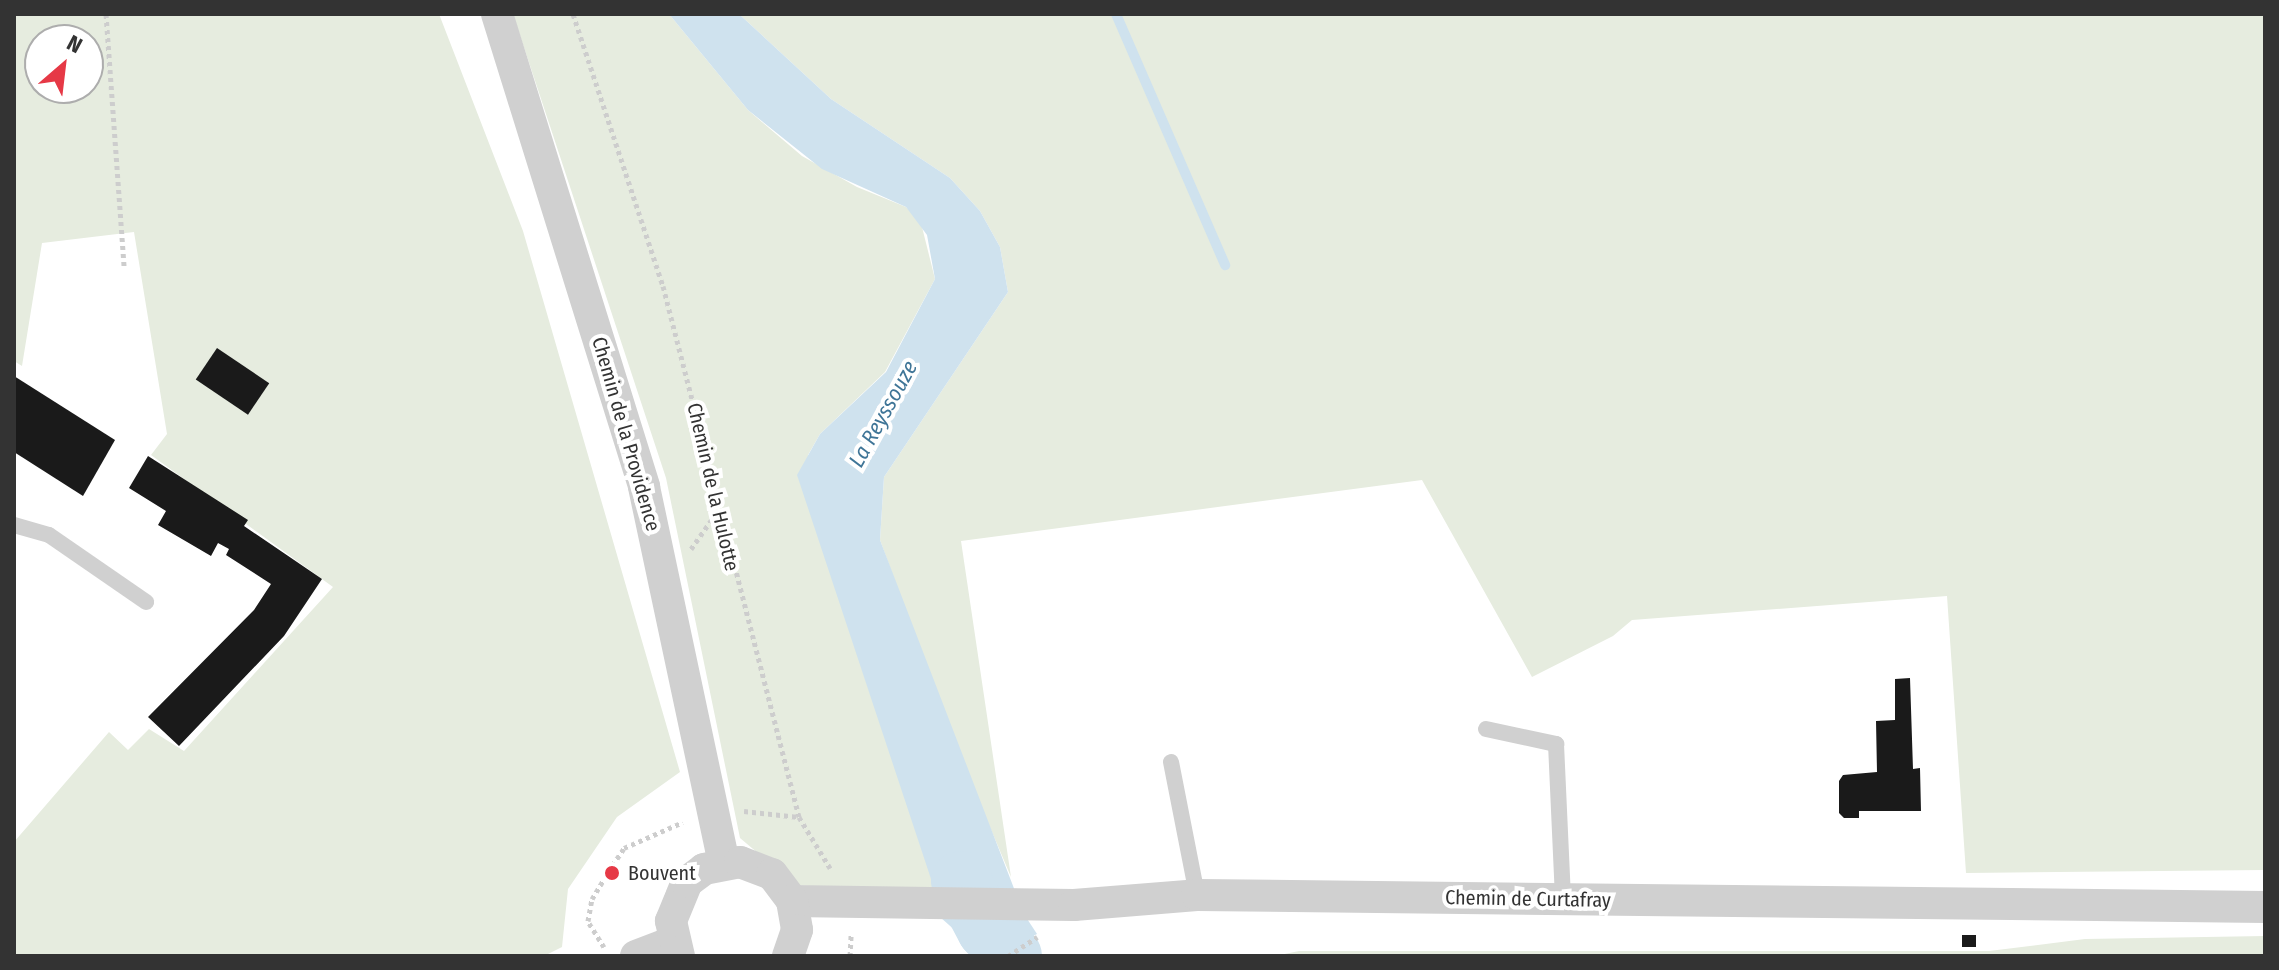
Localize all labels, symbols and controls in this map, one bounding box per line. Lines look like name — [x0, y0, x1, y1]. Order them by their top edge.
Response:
north arrow — [24, 24, 104, 104]
text: N — [62, 29, 87, 59]
street label: Chemin de la Providence — [587, 334, 665, 534]
water label: La Reyssouze — [843, 356, 923, 472]
street label: Chemin de la Hulotte — [682, 401, 744, 573]
place label: Bouvent — [628, 861, 696, 885]
marker: Bouvent — [603, 864, 621, 882]
street label: Chemin de Curtafray — [1445, 886, 1611, 912]

